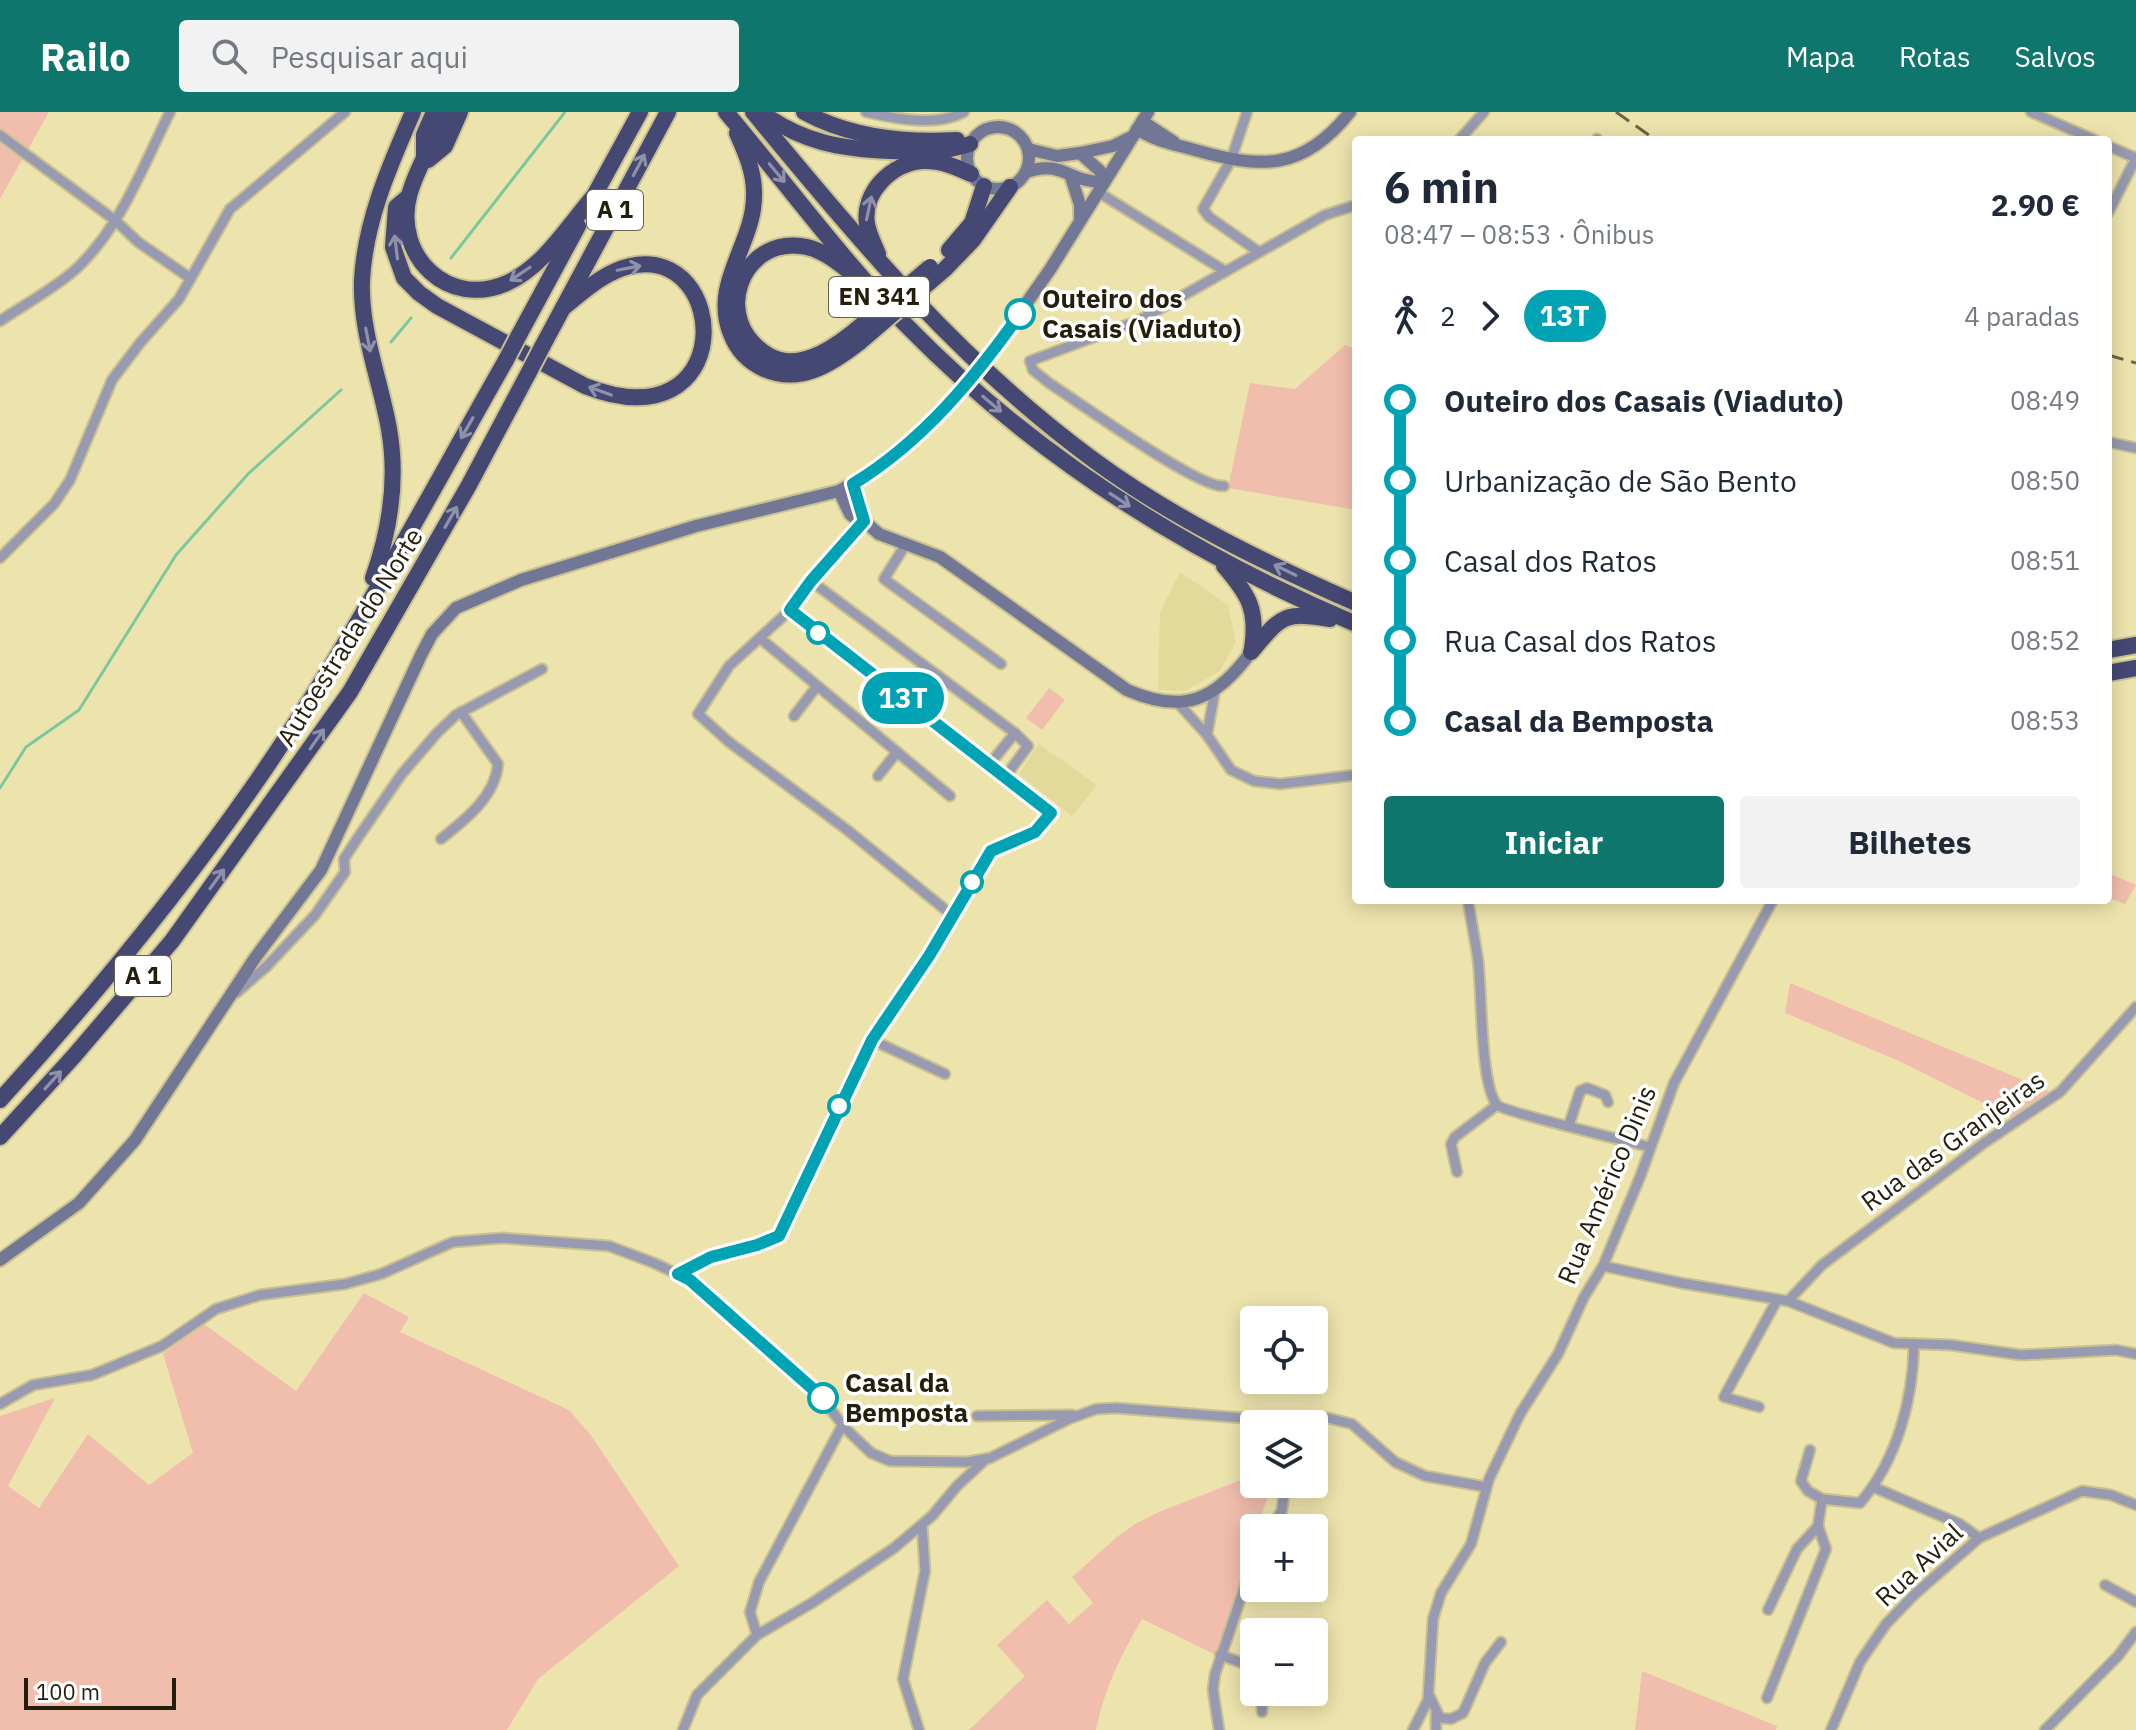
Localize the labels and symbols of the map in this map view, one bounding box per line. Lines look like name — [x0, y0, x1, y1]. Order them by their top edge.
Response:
one-way arrow — [632, 154, 648, 178]
one-way arrow — [768, 163, 786, 183]
road number: A 1 — [587, 190, 643, 230]
one-way arrow — [862, 196, 877, 221]
one-way arrow — [388, 235, 403, 261]
one-way arrow — [615, 260, 641, 275]
one-way arrow — [510, 265, 532, 282]
road number: EN 341 — [829, 277, 929, 317]
place label: Outeiro dos Casais (Viaduto) — [1042, 281, 1241, 345]
marker: Outeiro dos Casais (Viaduto) — [1005, 299, 1035, 329]
one-way arrow — [362, 327, 377, 352]
one-way arrow — [588, 383, 613, 398]
one-way arrow — [982, 395, 1002, 413]
one-way arrow — [459, 415, 474, 439]
one-way arrow — [1109, 492, 1131, 508]
one-way arrow — [443, 506, 459, 529]
street label: Autoestrada do Norte — [268, 521, 430, 752]
one-way arrow — [1274, 562, 1298, 577]
unlabelled marker — [807, 622, 829, 644]
line badge: 13T — [857, 672, 949, 724]
one-way arrow — [309, 729, 325, 751]
one-way arrow — [209, 869, 226, 890]
unlabelled marker — [961, 871, 983, 893]
road number: A 1 — [115, 956, 171, 996]
street label: Rua das Granjeiras — [1854, 1062, 2051, 1218]
one-way arrow — [43, 1070, 62, 1090]
street label: Rua Américo Dinis — [1549, 1080, 1663, 1289]
unlabelled marker — [828, 1095, 850, 1117]
place label: Casal da Bemposta — [845, 1365, 969, 1429]
marker: Casal da Bemposta — [808, 1383, 838, 1413]
street label: Rua Avial — [1867, 1515, 1969, 1613]
scale bar — [24, 1674, 176, 1710]

